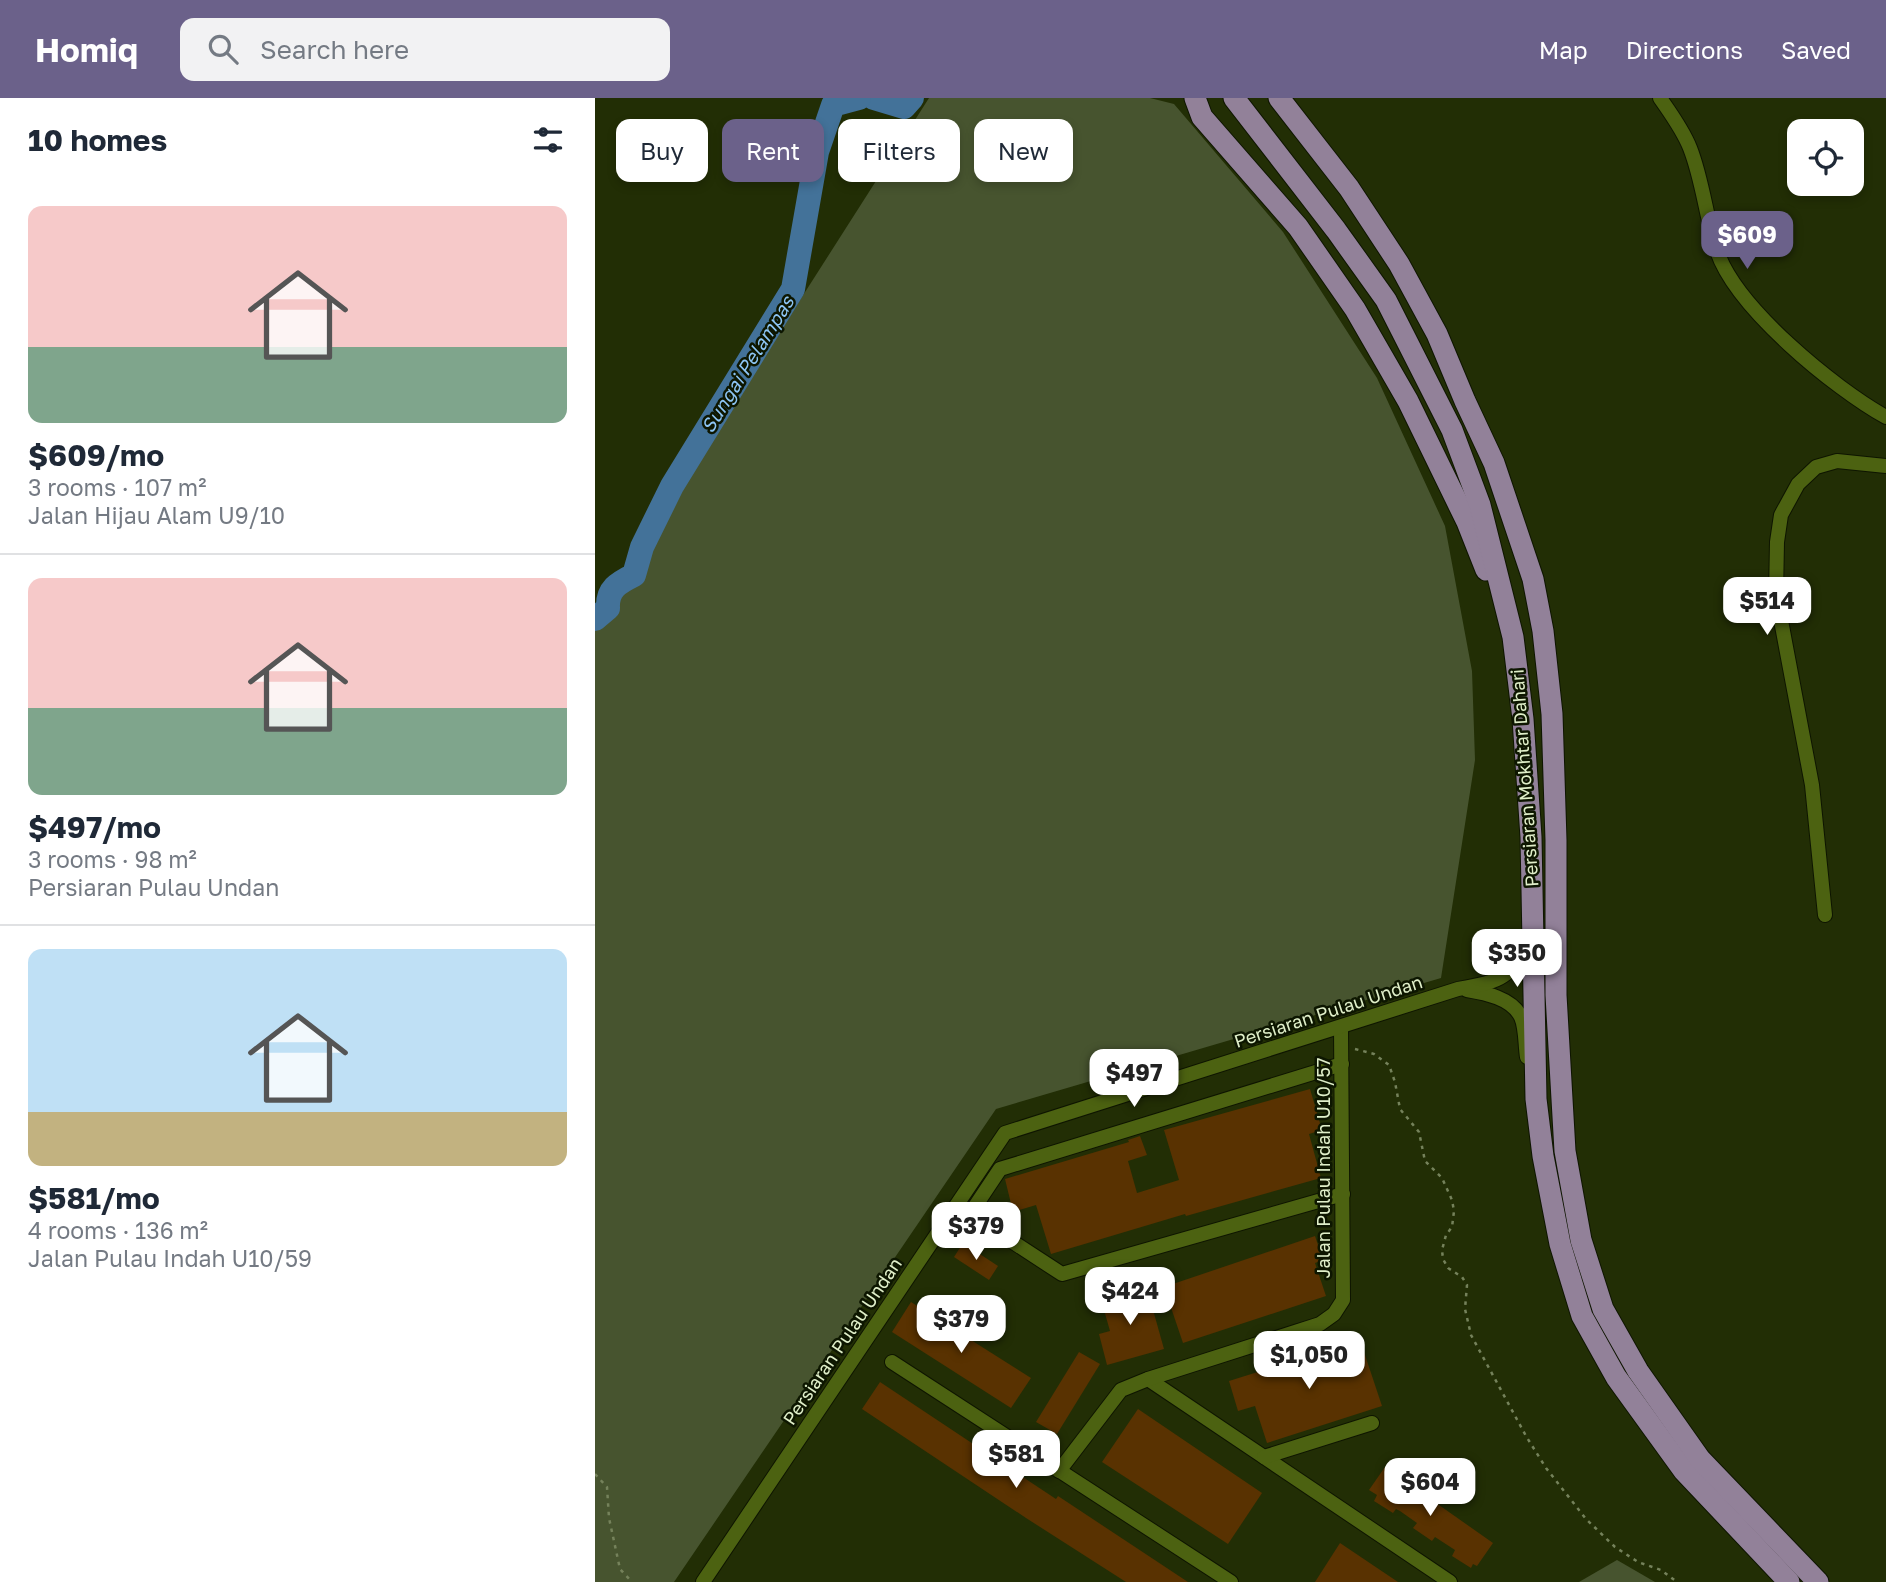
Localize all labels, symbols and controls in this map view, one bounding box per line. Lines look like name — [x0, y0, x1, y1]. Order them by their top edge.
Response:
search box — [180, 18, 670, 81]
text: Homiq — [35, 30, 138, 69]
icon: search — [204, 30, 242, 68]
text: Search here — [260, 34, 409, 65]
text: Map — [1539, 35, 1588, 64]
text: Directions — [1626, 35, 1743, 64]
text: Saved — [1781, 35, 1851, 64]
chip: Buy — [616, 119, 708, 182]
chip: Rent — [722, 119, 824, 182]
chip: Filters — [838, 119, 960, 182]
chip: New — [974, 119, 1073, 182]
map controls — [1787, 119, 1864, 196]
button: locate — [1787, 119, 1864, 196]
icon: filters — [529, 121, 567, 159]
text: 10 homes — [28, 122, 167, 158]
pin: $609 — [1706, 212, 1788, 271]
text: $609 — [1717, 220, 1777, 248]
icon: home — [235, 252, 361, 378]
water label: Sungai Pelampas — [696, 291, 799, 437]
text: $609/mo — [28, 437, 164, 473]
text: 3 rooms · 107 m² — [28, 473, 206, 501]
text: Jalan Hijau Alam U9/10 — [28, 501, 285, 529]
pin: $514 — [1726, 578, 1808, 637]
text: $514 — [1739, 586, 1795, 614]
icon: home — [235, 624, 361, 750]
street label: Persiaran Mokhtar Dahari — [1505, 668, 1543, 888]
text: $497/mo — [28, 809, 161, 845]
text: 3 rooms · 98 m² — [28, 845, 197, 873]
text: Persiaran Pulau Undan — [28, 873, 279, 901]
pin: $350 — [1476, 930, 1558, 989]
text: $350 — [1488, 938, 1546, 966]
street label: Persiaran Pulau Undan — [1231, 970, 1425, 1052]
icon: home — [235, 995, 361, 1121]
pin: $497 — [1093, 1049, 1175, 1109]
text: $497 — [1106, 1058, 1162, 1086]
street label: Jalan Pulau Indah U10/57 — [1312, 1058, 1334, 1278]
text: $581/mo — [28, 1180, 160, 1216]
pin: $379 — [935, 1202, 1017, 1262]
text: $379 — [948, 1211, 1004, 1239]
text: 4 rooms · 136 m² — [28, 1216, 208, 1244]
text: Jalan Pulau Indah U10/59 — [28, 1244, 312, 1272]
street label: Persiaran Pulau Undan — [778, 1253, 906, 1429]
pin: $424 — [1089, 1268, 1171, 1327]
text: $424 — [1101, 1276, 1159, 1304]
pin: $379 — [920, 1296, 1002, 1355]
text: $379 — [933, 1304, 989, 1332]
pin: $1,050 — [1252, 1332, 1366, 1391]
text: $1,050 — [1270, 1340, 1348, 1368]
pin: $581 — [975, 1430, 1057, 1490]
text: $581 — [988, 1439, 1044, 1467]
pin: $604 — [1389, 1458, 1471, 1518]
text: $604 — [1400, 1467, 1460, 1495]

